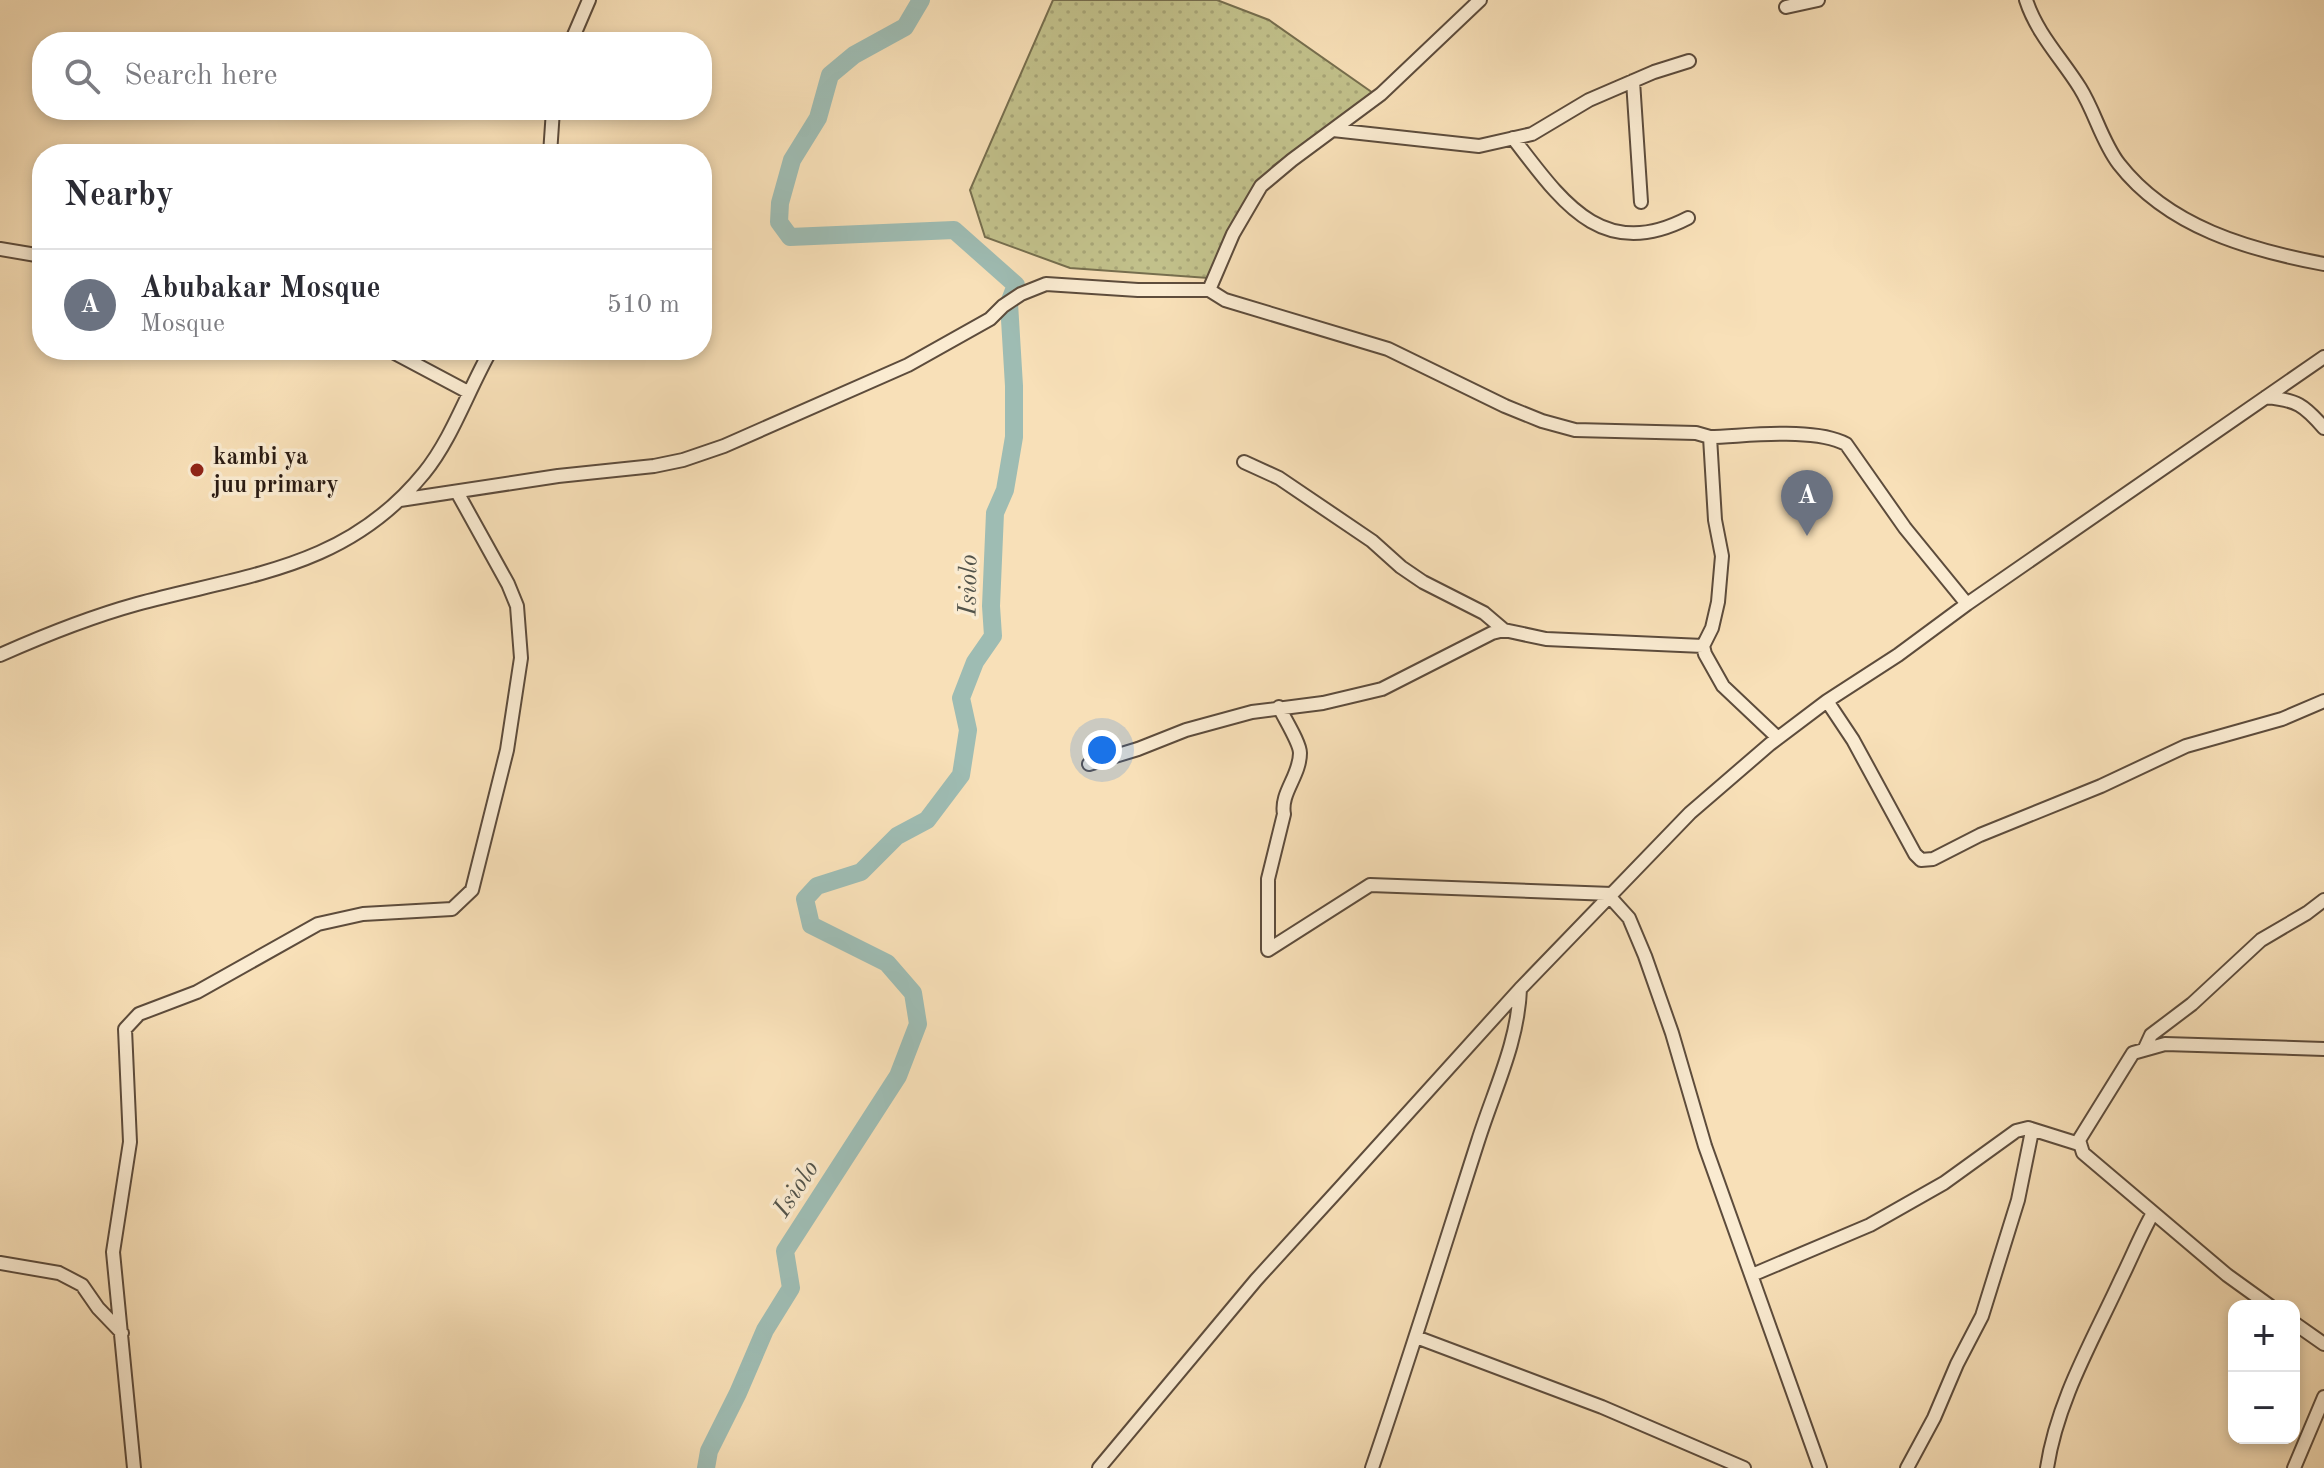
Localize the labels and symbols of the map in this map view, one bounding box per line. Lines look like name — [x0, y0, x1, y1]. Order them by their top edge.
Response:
place label: kambi ya juu primary — [211, 446, 339, 498]
marker: kambi ya juu primary — [188, 461, 206, 479]
pin: A — [1781, 470, 1833, 536]
water label: Isiolo — [955, 554, 983, 617]
your location — [1082, 730, 1122, 770]
water label: Isiolo — [768, 1156, 824, 1223]

